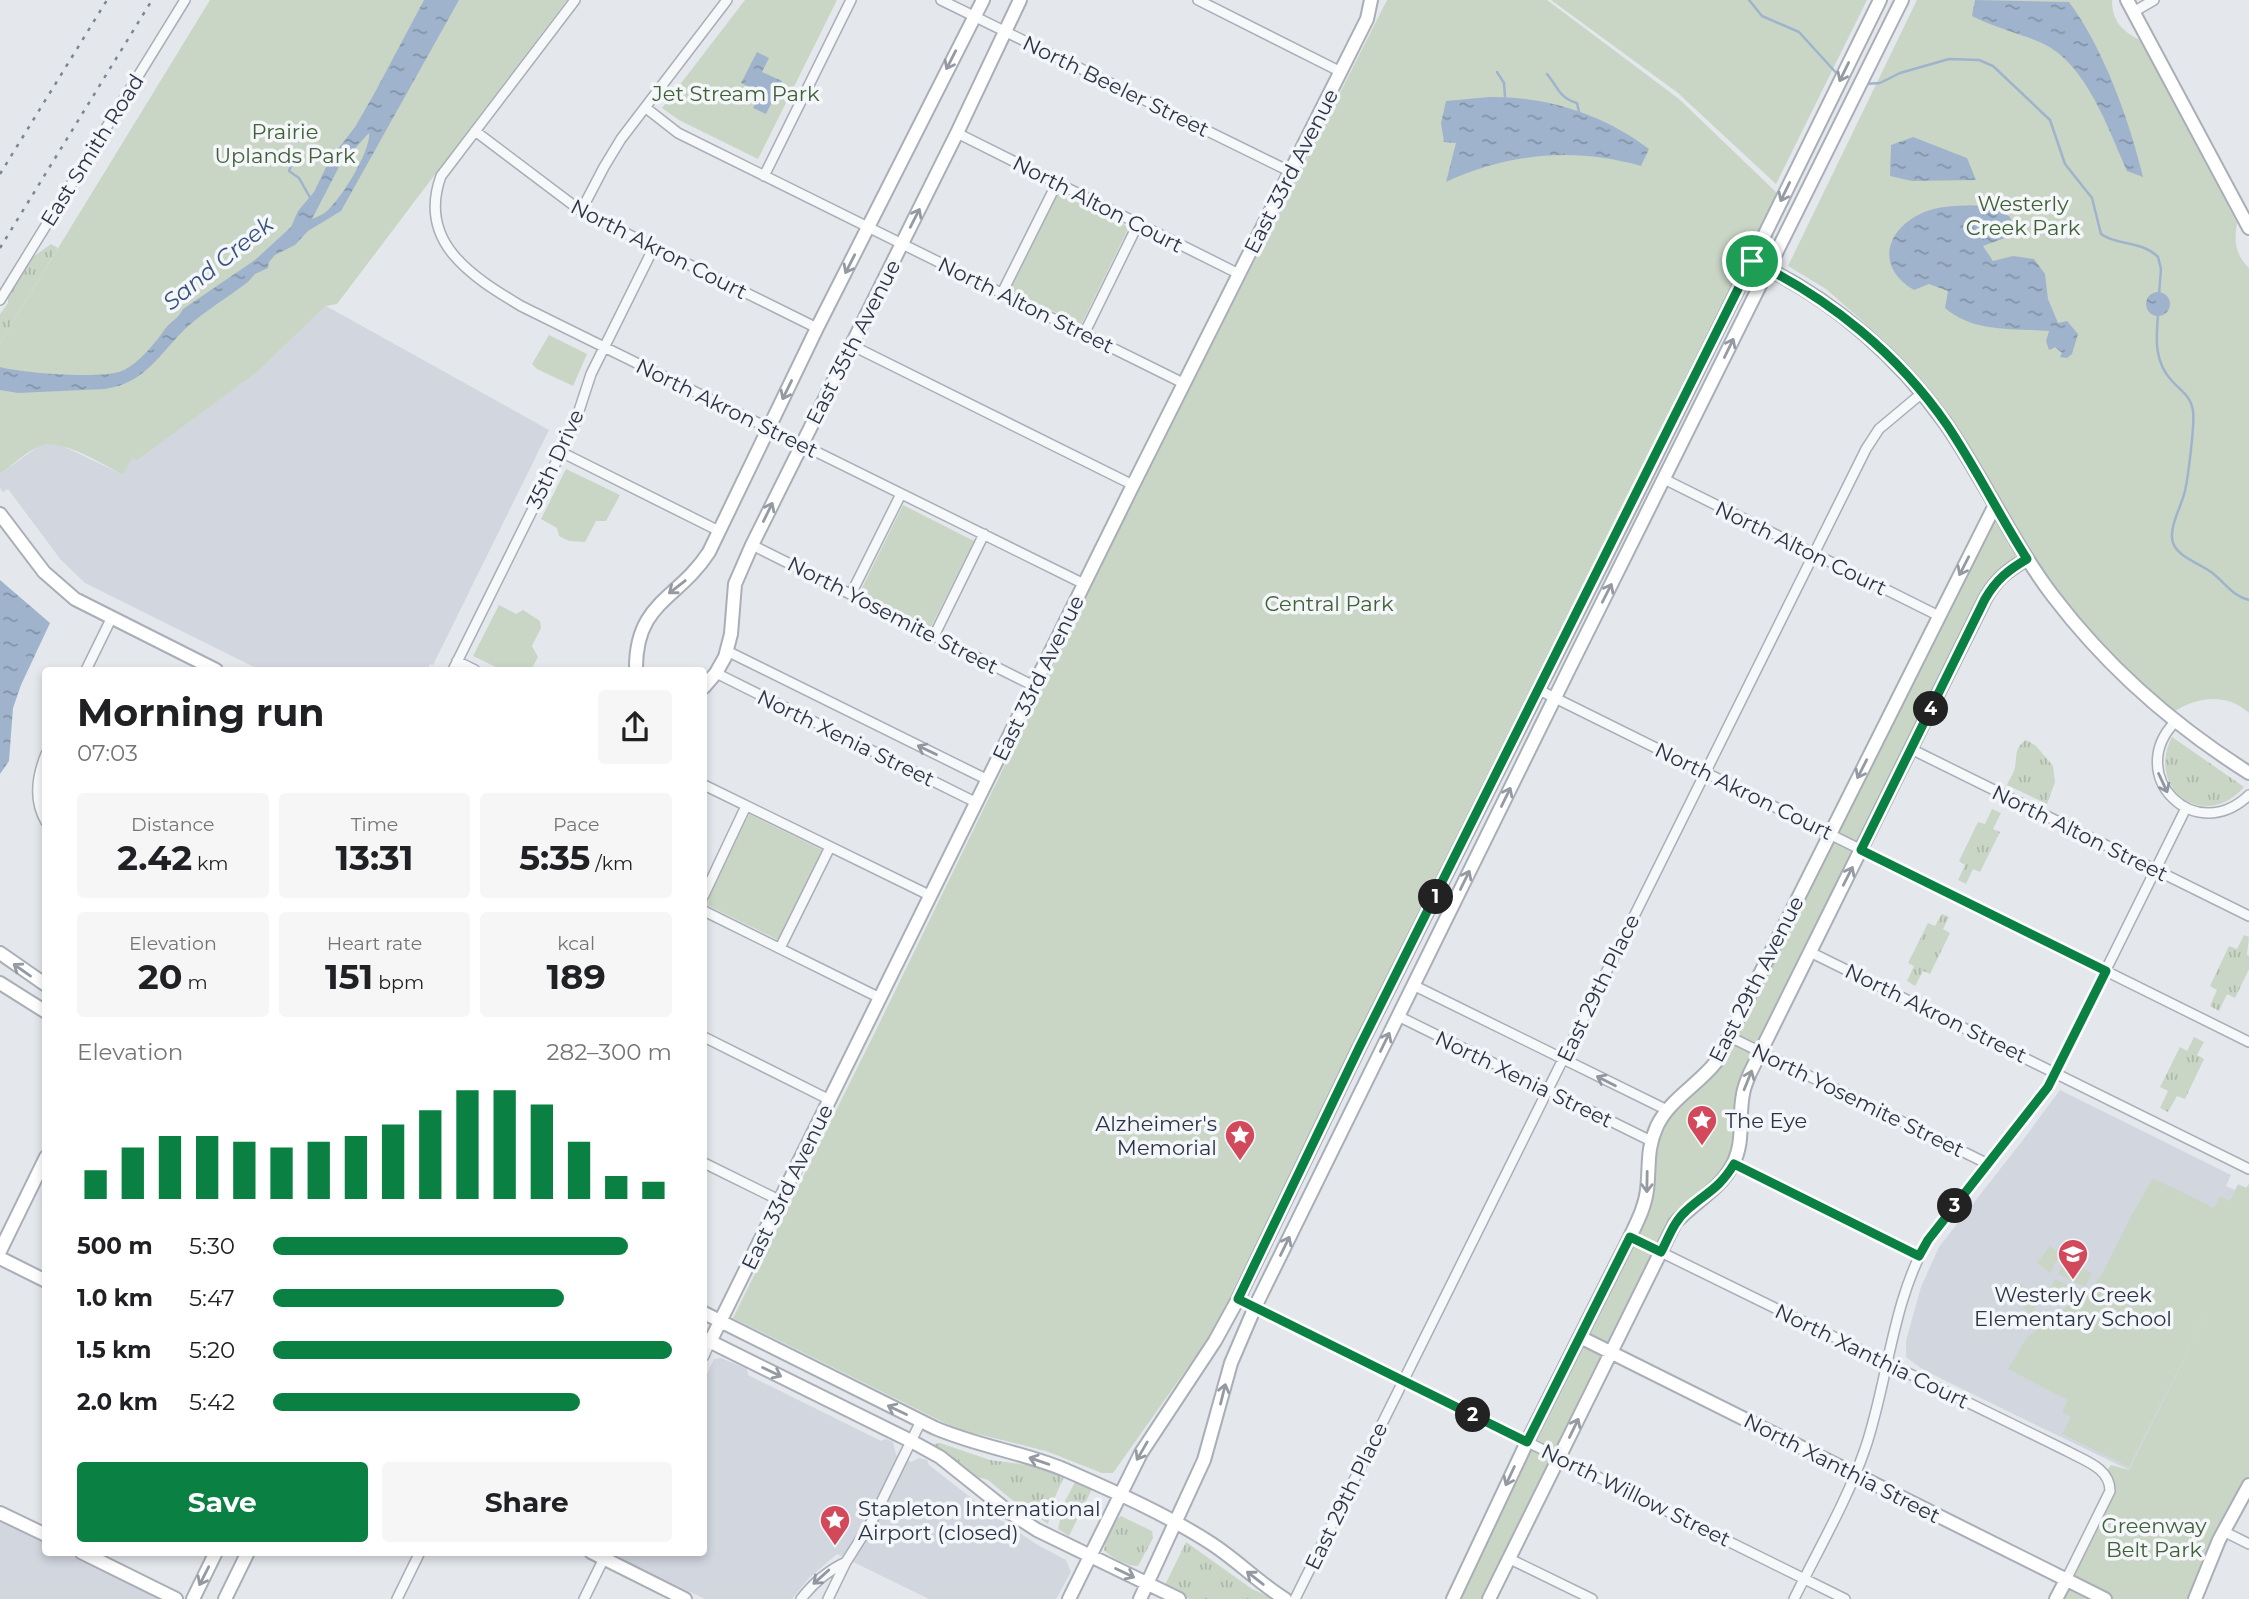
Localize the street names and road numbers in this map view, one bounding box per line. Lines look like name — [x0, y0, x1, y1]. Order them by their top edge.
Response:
street label: North Beeler Street — [1019, 30, 1213, 142]
street label: East Smith Road — [35, 69, 149, 231]
street label: East 33rd Avenue — [1239, 85, 1343, 257]
street label: North Alton Court — [1009, 150, 1187, 258]
street label: North Akron Court — [567, 194, 751, 304]
street label: North Alton Street — [934, 252, 1118, 358]
street label: East 35th Avenue — [801, 255, 905, 429]
street label: North Akron Street — [632, 353, 822, 463]
street label: 35th Drive — [521, 405, 589, 513]
street label: North Alton Court — [1711, 496, 1891, 600]
street label: North Yosemite Street — [784, 551, 1002, 679]
street label: East 33rd Avenue — [987, 591, 1089, 765]
street label: North Xenia Street — [753, 684, 939, 792]
street label: North Akron Court — [1651, 737, 1837, 845]
street label: North Alton Street — [1988, 780, 2172, 886]
street label: East 29th Avenue — [1703, 892, 1809, 1066]
street label: East 29th Place — [1551, 910, 1645, 1066]
street label: North Akron Street — [1841, 958, 2031, 1068]
street label: North Xenia Street — [1431, 1025, 1617, 1133]
street label: North Yosemite Street — [1748, 1038, 1968, 1162]
street label: East 33rd Avenue — [736, 1100, 838, 1274]
street label: North Xanthia Court — [1771, 1298, 1973, 1414]
street label: North Xanthia Street — [1740, 1408, 1944, 1528]
street label: East 29th Place — [1299, 1418, 1393, 1574]
street label: North Willow Street — [1537, 1438, 1735, 1552]

